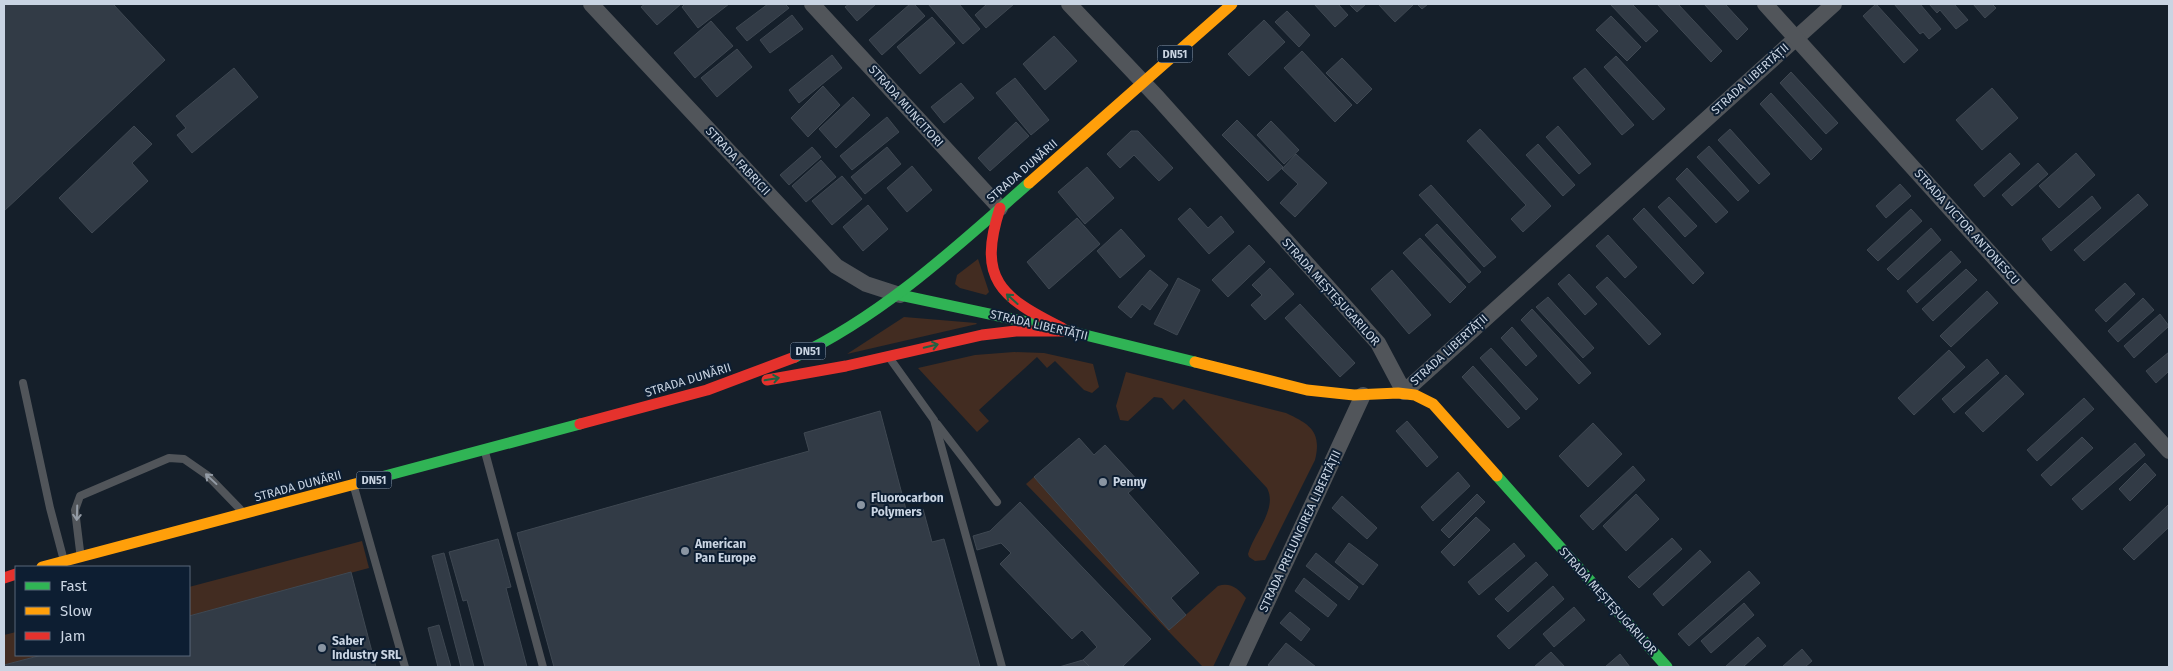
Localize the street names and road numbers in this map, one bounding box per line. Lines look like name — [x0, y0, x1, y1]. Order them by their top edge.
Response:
street label: STRADA LIBERTĂȚII — [1708, 40, 1792, 118]
road number: DN51 — [1158, 46, 1192, 62]
street label: STRADA MUNCITORI — [866, 62, 946, 150]
street label: STRADA FABRICII — [703, 124, 773, 198]
street label: STRADA DUNĂRII — [983, 136, 1060, 206]
street label: STRADA VICTOR ANTONESCU — [1911, 166, 2023, 288]
street label: STRADA MEȘTEȘUGARILOR — [1278, 236, 1383, 349]
street label: STRADA LIBERTĂȚII — [989, 306, 1089, 344]
street label: STRADA LIBERTĂȚII — [1407, 311, 1491, 389]
road number: DN51 — [790, 342, 826, 360]
street label: STRADA DUNĂRII — [643, 359, 733, 400]
street label: STRADA PRELUNGIREA LIBERTĂȚII — [1255, 447, 1345, 615]
street label: STRADA DUNĂRII — [253, 467, 343, 504]
road number: DN51 — [356, 472, 392, 488]
street label: STRADA MEȘTEȘUGARILOR — [1555, 545, 1660, 658]

